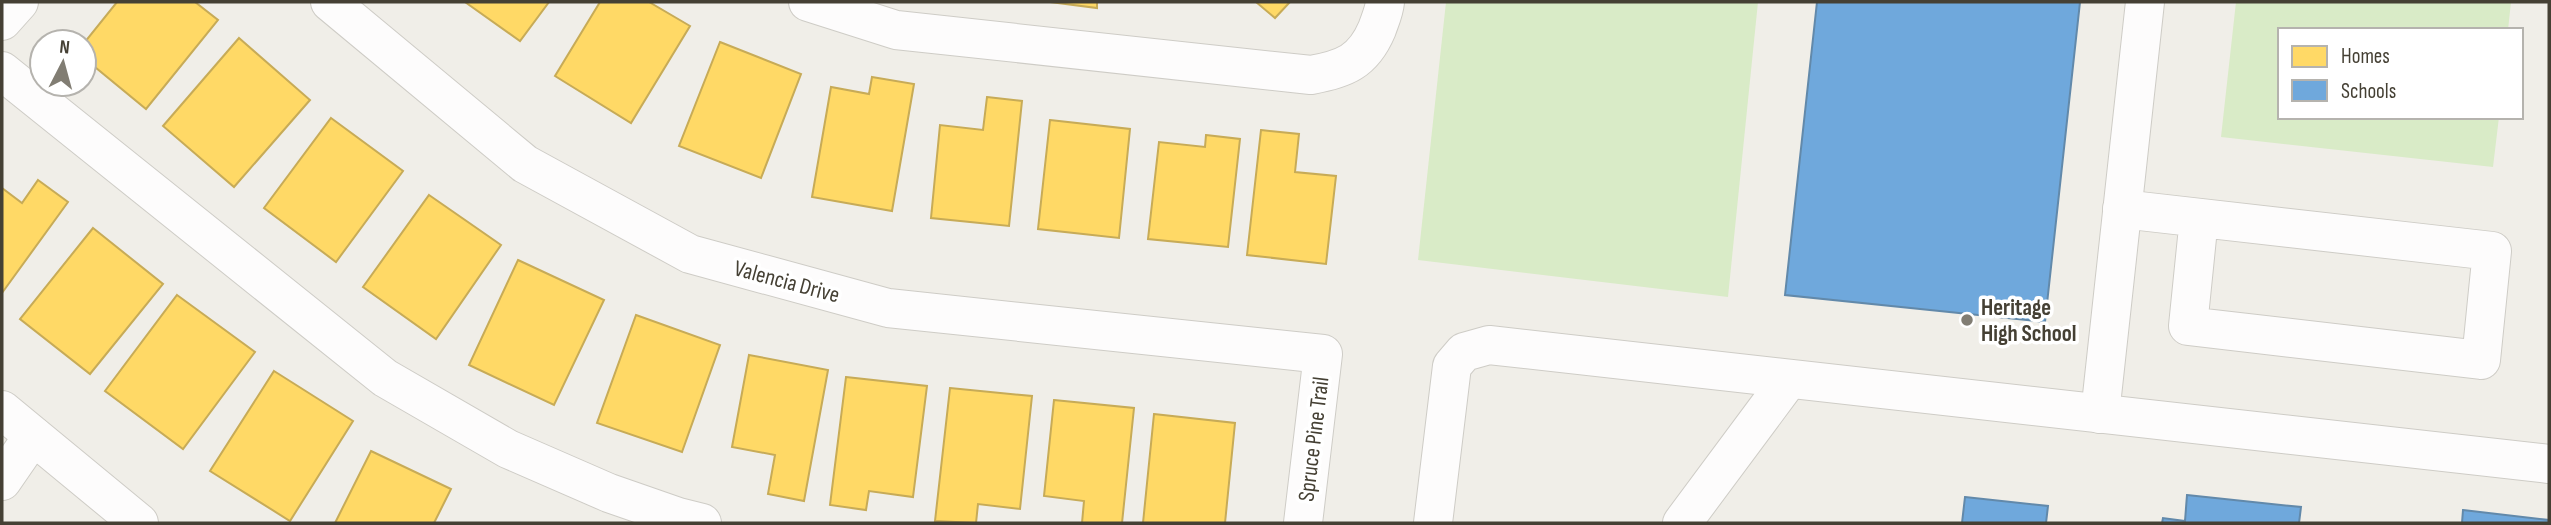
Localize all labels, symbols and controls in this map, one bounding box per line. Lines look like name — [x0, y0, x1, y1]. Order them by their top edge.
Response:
north arrow — [28, 28, 98, 98]
legend — [2278, 28, 2523, 119]
text: N — [58, 36, 71, 60]
text: Homes — [2341, 44, 2390, 69]
text: Schools — [2341, 79, 2396, 104]
street label: Valencia Drive — [731, 254, 843, 309]
place label: Heritage High School — [1981, 294, 2076, 348]
marker: Heritage High School — [1959, 312, 1975, 328]
street label: Spruce Pine Trail — [1292, 375, 1336, 503]

